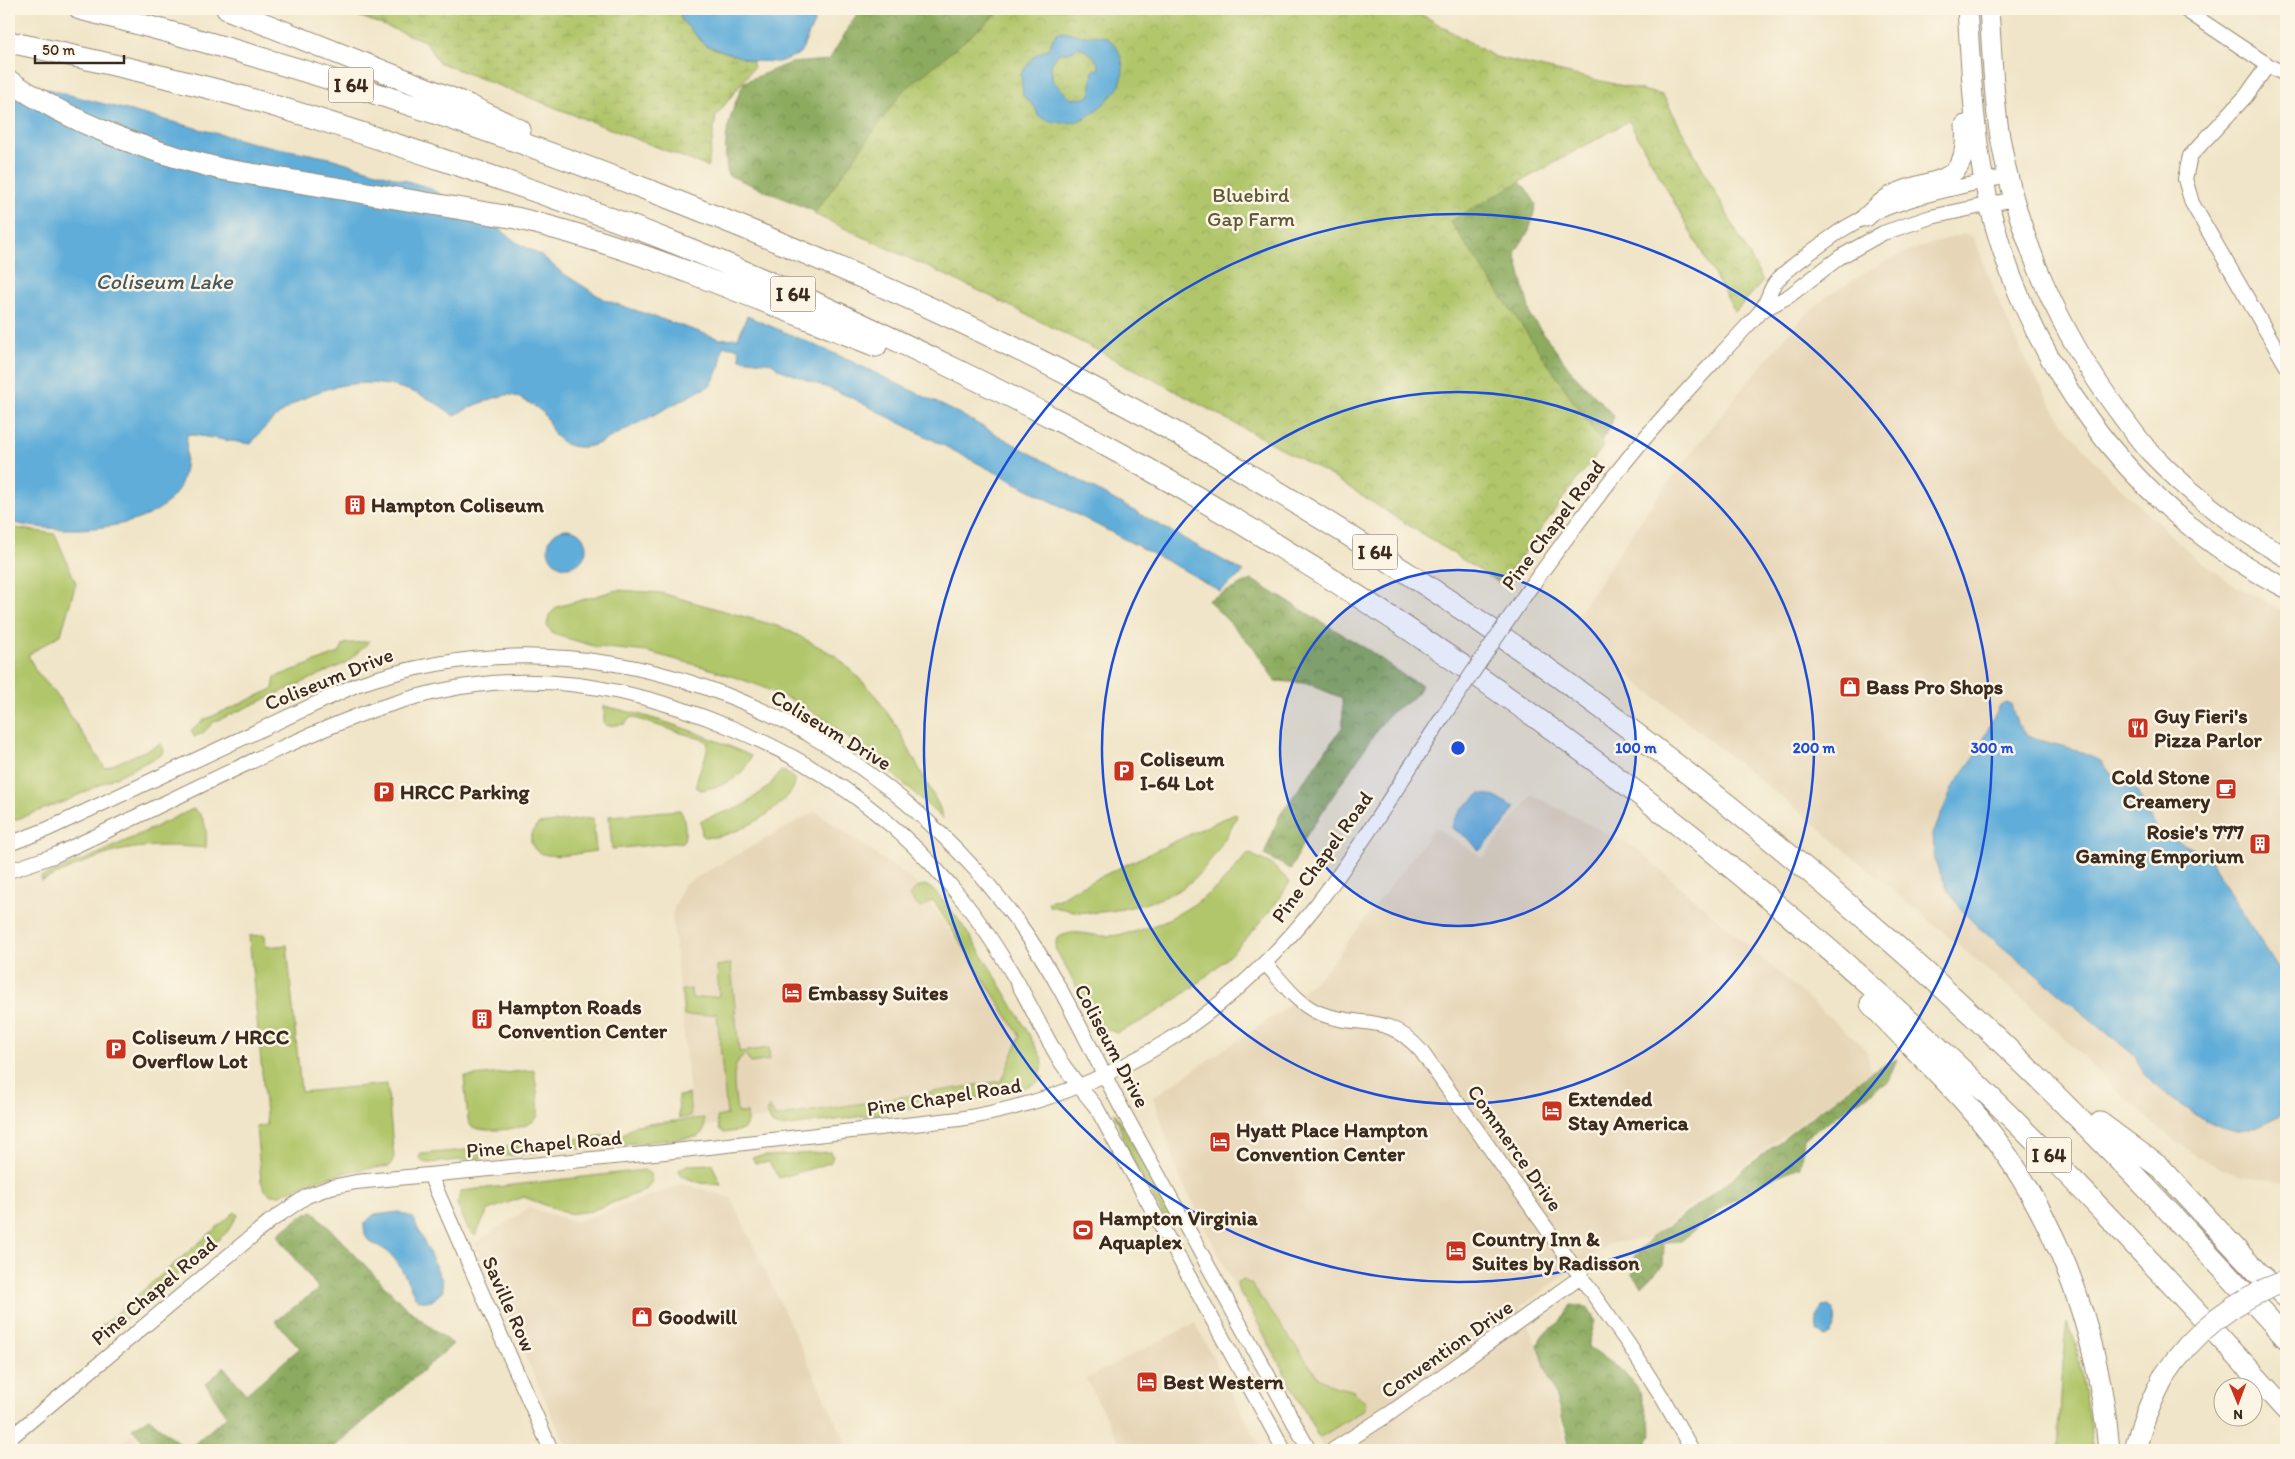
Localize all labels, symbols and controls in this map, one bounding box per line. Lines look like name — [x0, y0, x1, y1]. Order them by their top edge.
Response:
scale bar — [35, 32, 124, 64]
text: 50 m — [42, 41, 75, 59]
road number: I 64 — [328, 68, 374, 102]
park label: Bluebird Gap Farm — [1207, 182, 1295, 231]
water label: Coliseum Lake — [95, 268, 234, 295]
road number: I 64 — [770, 276, 816, 312]
street label: Pine Chapel Road — [1496, 455, 1610, 595]
place label: Hampton Coliseum — [371, 492, 544, 518]
building icon: Hampton Coliseum — [343, 493, 367, 517]
road number: I 64 — [1352, 534, 1398, 570]
street label: Coliseum Drive — [261, 641, 397, 716]
place label: Bass Pro Shops — [1866, 674, 2003, 700]
shop icon: Bass Pro Shops — [1838, 675, 1862, 699]
street label: Coliseum Drive — [766, 684, 896, 775]
place label: Guy Fieri's Pizza Parlor — [2154, 703, 2263, 752]
restaurant icon: Guy Fieri's Pizza Parlor — [2126, 716, 2150, 740]
centre of rings — [1449, 739, 1467, 757]
text: 100 m — [1615, 739, 1657, 757]
text: 200 m — [1793, 739, 1836, 757]
text: 300 m — [1971, 739, 2014, 757]
place label: Coliseum I-64 Lot — [1140, 746, 1225, 795]
parking icon: Coliseum I-64 Lot — [1112, 759, 1136, 783]
place label: Cold Stone Creamery — [2111, 764, 2210, 814]
cafe icon: Cold Stone Creamery — [2214, 777, 2238, 801]
place label: HRCC Parking — [400, 779, 531, 805]
parking icon: HRCC Parking — [372, 780, 396, 804]
street label: Pine Chapel Road — [1266, 786, 1378, 927]
place label: Rosie's 777 Gaming Emporium — [2075, 819, 2245, 869]
building icon: Rosie's 777 Gaming Emporium — [2248, 832, 2272, 856]
place label: Embassy Suites — [808, 980, 948, 1006]
street label: Coliseum Drive — [1069, 980, 1156, 1112]
hotel icon: Embassy Suites — [780, 981, 804, 1005]
place label: Hampton Roads Convention Center — [498, 994, 668, 1043]
building icon: Hampton Roads Convention Center — [470, 1007, 494, 1031]
place label: Coliseum / HRCC Overflow Lot — [132, 1024, 290, 1073]
parking icon: Coliseum / HRCC Overflow Lot — [104, 1037, 128, 1061]
street label: Pine Chapel Road — [865, 1072, 1023, 1121]
street label: Commerce Drive — [1463, 1080, 1568, 1216]
place label: Extended Stay America — [1568, 1086, 1690, 1136]
hotel icon: Extended Stay America — [1540, 1099, 1564, 1123]
place label: Hyatt Place Hampton Convention Center — [1236, 1117, 1428, 1166]
street label: Pine Chapel Road — [465, 1124, 623, 1163]
hotel icon: Hyatt Place Hampton Convention Center — [1208, 1130, 1232, 1154]
road number: I 64 — [2026, 1138, 2072, 1172]
place label: Hampton Virginia Aquaplex — [1098, 1205, 1259, 1255]
sports icon: Hampton Virginia Aquaplex — [1071, 1218, 1095, 1242]
place label: Country Inn & Suites by Radisson — [1472, 1226, 1640, 1276]
street label: Pine Chapel Road — [86, 1231, 222, 1350]
hotel icon: Country Inn & Suites by Radisson — [1444, 1239, 1468, 1263]
street label: Saville Row — [477, 1252, 542, 1356]
street label: Convention Drive — [1376, 1294, 1517, 1403]
place label: Goodwill — [658, 1304, 738, 1329]
shop icon: Goodwill — [630, 1305, 654, 1329]
place label: Best Western — [1163, 1369, 1284, 1394]
hotel icon: Best Western — [1135, 1370, 1159, 1394]
north arrow — [2212, 1376, 2262, 1426]
text: N — [2233, 1406, 2243, 1423]

